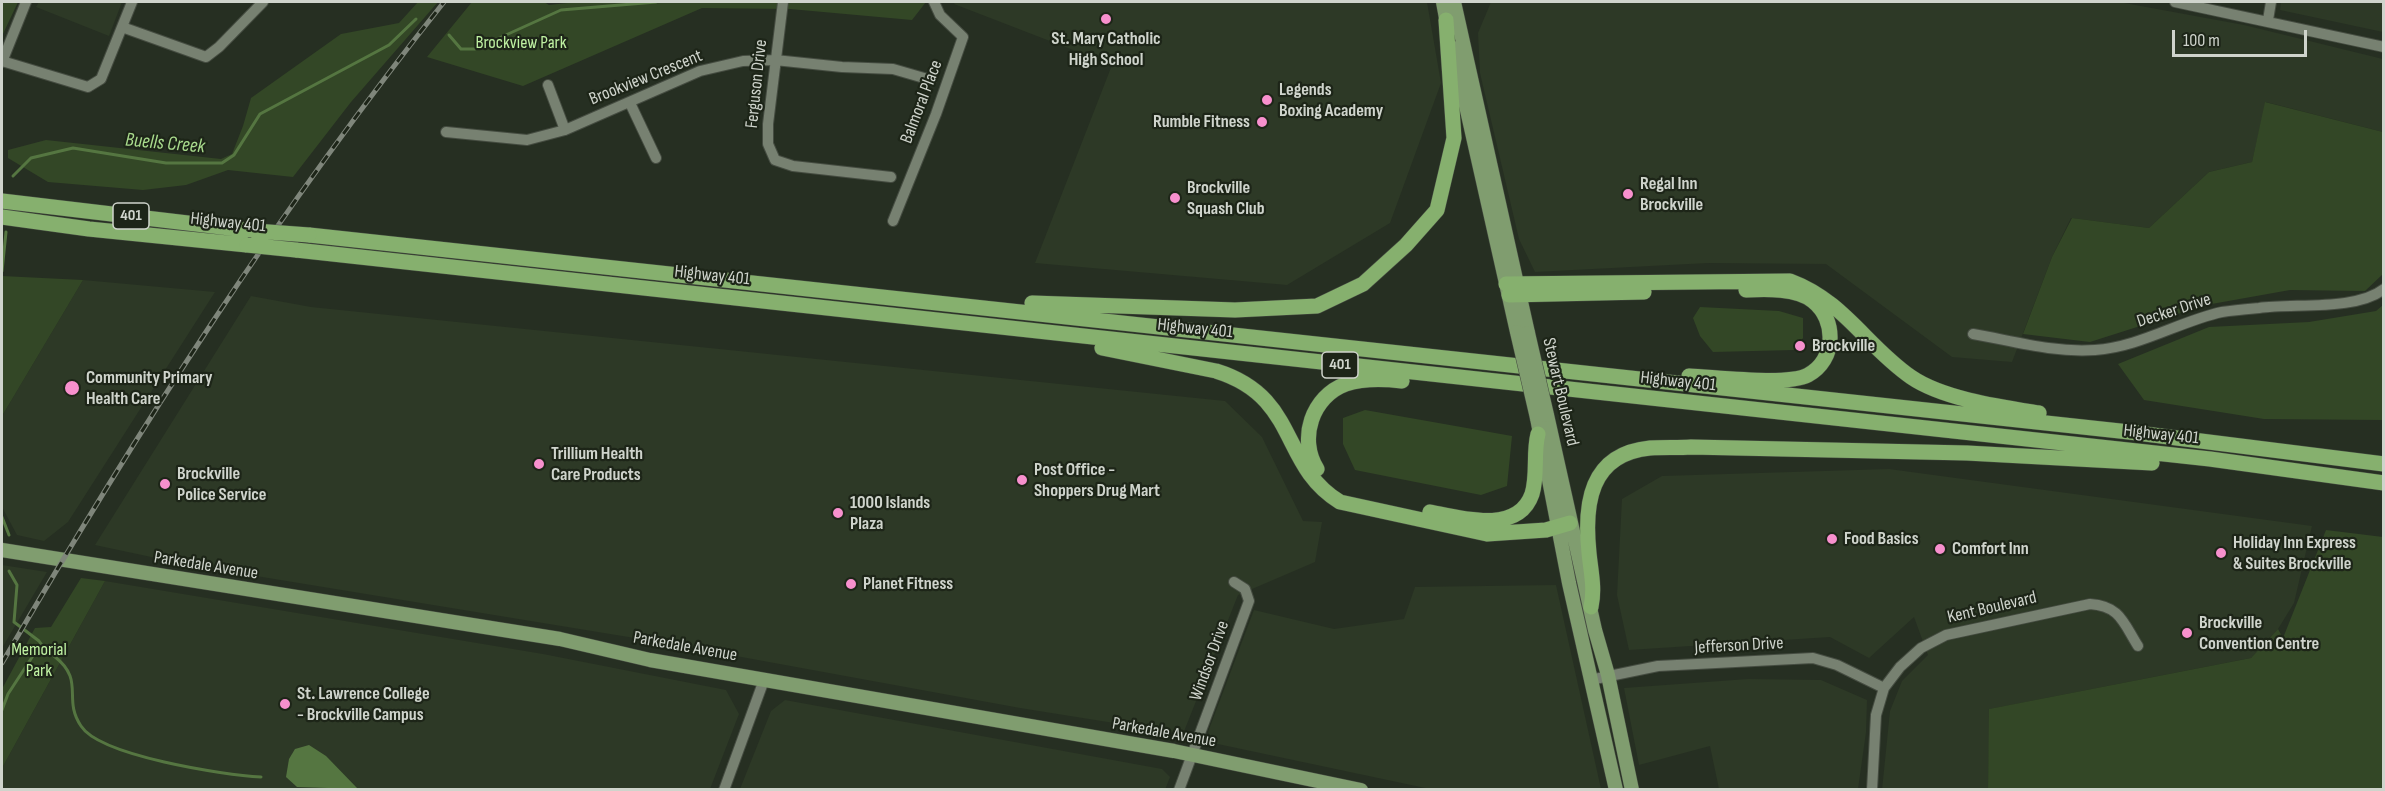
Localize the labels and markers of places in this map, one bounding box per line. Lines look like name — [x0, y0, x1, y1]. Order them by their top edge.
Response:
marker: St. Mary Catholic High School — [1099, 12, 1113, 26]
place label: St. Mary Catholic High School — [1051, 28, 1161, 70]
place label: Legends Boxing Academy — [1279, 79, 1383, 122]
marker: Legends Boxing Academy — [1260, 93, 1274, 107]
place label: Rumble Fitness — [1153, 111, 1250, 133]
marker: Rumble Fitness — [1255, 115, 1269, 129]
place label: Regal Inn Brockville — [1640, 173, 1703, 216]
place label: Brockville Squash Club — [1187, 177, 1264, 219]
marker: Regal Inn Brockville — [1621, 187, 1635, 201]
marker: Brockville Squash Club — [1168, 191, 1182, 205]
place label: Brockville — [1812, 335, 1875, 357]
marker: Brockville — [1793, 339, 1807, 353]
place label: Community Primary Health Care — [86, 367, 213, 410]
marker: Community Primary Health Care — [63, 379, 81, 397]
place label: Trillium Health Care Products — [551, 443, 643, 486]
marker: Trillium Health Care Products — [532, 457, 546, 471]
place label: Post Office - Shoppers Drug Mart — [1034, 459, 1160, 502]
place label: Brockville Police Service — [177, 463, 267, 506]
marker: Post Office - Shoppers Drug Mart — [1015, 473, 1029, 487]
marker: Brockville Police Service — [158, 477, 172, 491]
place label: 1000 Islands Plaza — [850, 492, 930, 534]
marker: 1000 Islands Plaza — [831, 506, 845, 520]
place label: Food Basics — [1844, 528, 1919, 550]
marker: Food Basics — [1825, 532, 1839, 546]
place label: Holiday Inn Express & Suites Brockville — [2233, 532, 2356, 574]
place label: Comfort Inn — [1952, 538, 2029, 560]
marker: Comfort Inn — [1933, 542, 1947, 556]
marker: Holiday Inn Express & Suites Brockville — [2214, 546, 2228, 560]
place label: Planet Fitness — [863, 573, 953, 595]
marker: Planet Fitness — [844, 577, 858, 591]
place label: Brockville Convention Centre — [2199, 612, 2319, 654]
marker: Brockville Convention Centre — [2180, 626, 2194, 640]
place label: St. Lawrence College - Brockville Campus — [297, 683, 430, 726]
marker: St. Lawrence College - Brockville Campus — [278, 697, 292, 711]

